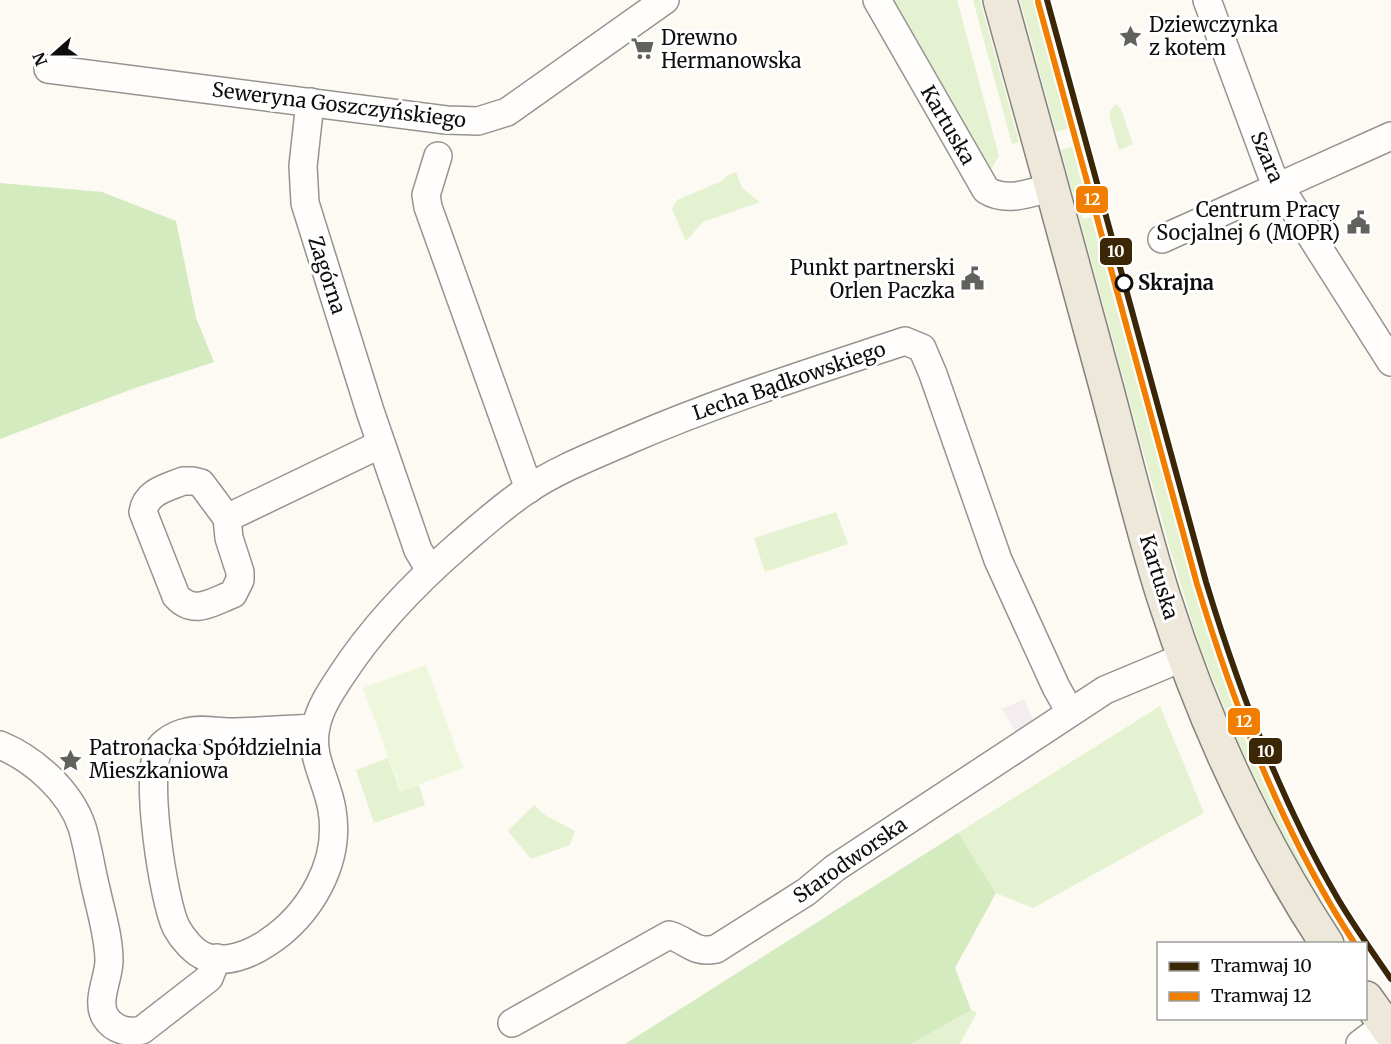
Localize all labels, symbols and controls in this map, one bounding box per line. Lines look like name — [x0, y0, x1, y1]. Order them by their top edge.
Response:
place label: Dziewczynka z kotem — [1149, 12, 1278, 60]
place icon: Dziewczynka z kotem — [1118, 23, 1144, 49]
north arrow — [24, 24, 84, 84]
place label: Drewno Hermanowska — [661, 25, 802, 73]
supermarket icon: Drewno Hermanowska — [630, 36, 656, 62]
text: N — [28, 50, 52, 69]
street label: Seweryna Goszczyńskiego — [211, 77, 468, 133]
street label: Kartuska — [916, 81, 981, 169]
street label: Szara — [1246, 127, 1289, 186]
line badge: 12 — [1075, 185, 1109, 214]
text: 12 — [1084, 189, 1100, 209]
place label: Centrum Pracy Socjalnej 6 (MOPR) — [1156, 197, 1340, 245]
public building icon: Centrum Pracy Socjalnej 6 (MOPR) — [1345, 209, 1371, 235]
street label: Zagórna — [303, 233, 352, 317]
line badge: 10 — [1099, 237, 1133, 266]
text: 10 — [1107, 241, 1125, 261]
place label: Punkt partnerski Orlen Paczka — [790, 255, 955, 303]
public building icon: Punkt partnerski Orlen Paczka — [960, 266, 986, 292]
place label: Skrajna — [1138, 270, 1214, 295]
marker: Skrajna — [1115, 274, 1133, 292]
street label: Lecha Bądkowskiego — [689, 336, 889, 425]
street label: Kartuska — [1135, 531, 1184, 623]
line badge: 12 — [1227, 707, 1261, 736]
text: 12 — [1236, 711, 1252, 731]
place label: Patronacka Spółdzielnia Mieszkaniowa — [89, 735, 322, 783]
line badge: 10 — [1248, 737, 1283, 765]
text: 10 — [1257, 741, 1275, 761]
place icon: Patronacka Spółdzielnia Mieszkaniowa — [58, 747, 84, 773]
street label: Starodworska — [788, 811, 912, 908]
legend — [1157, 942, 1367, 1020]
text: Tramwaj 10 — [1211, 954, 1312, 977]
text: Tramwaj 12 — [1211, 984, 1312, 1007]

